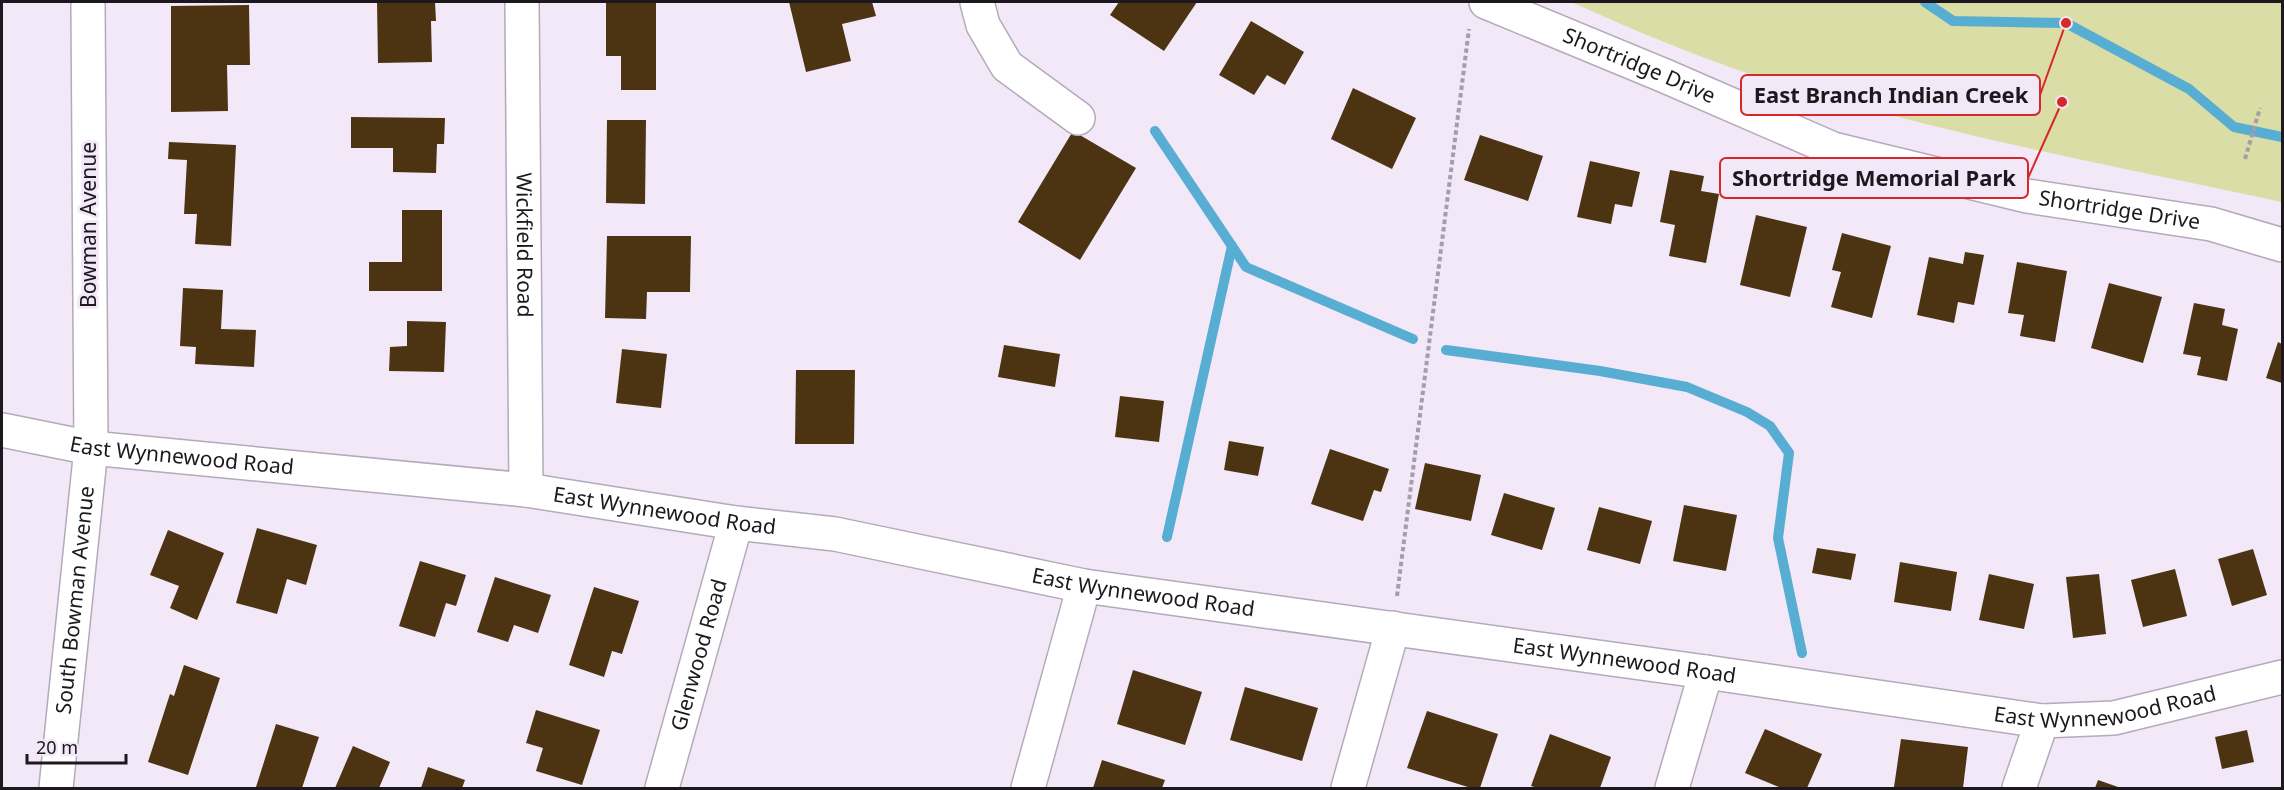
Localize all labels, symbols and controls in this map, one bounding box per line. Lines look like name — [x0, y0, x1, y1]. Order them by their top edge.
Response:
street label: Shortridge Drive — [1559, 20, 1720, 109]
callout: East Branch Indian Creek — [1741, 75, 2040, 115]
text: East Branch Indian Creek — [1754, 79, 2029, 109]
street label: Bowman Avenue — [74, 142, 102, 308]
callout: Shortridge Memorial Park — [1720, 158, 2028, 198]
text: Shortridge Memorial Park — [1732, 162, 2016, 192]
street label: Wickfield Road — [510, 172, 540, 318]
street label: Shortridge Drive — [2037, 183, 2202, 235]
street label: East Wynnewood Road — [68, 429, 295, 481]
street label: East Wynnewood Road — [551, 479, 778, 540]
street label: South Bowman Avenue — [49, 484, 100, 715]
street label: East Wynnewood Road — [1030, 560, 1257, 622]
street label: Glenwood Road — [664, 576, 733, 734]
street label: East Wynnewood Road — [1511, 630, 1738, 689]
street label: East Wynnewood Road — [1992, 679, 2219, 734]
scale bar — [27, 727, 126, 765]
text: 20 m — [36, 735, 78, 759]

